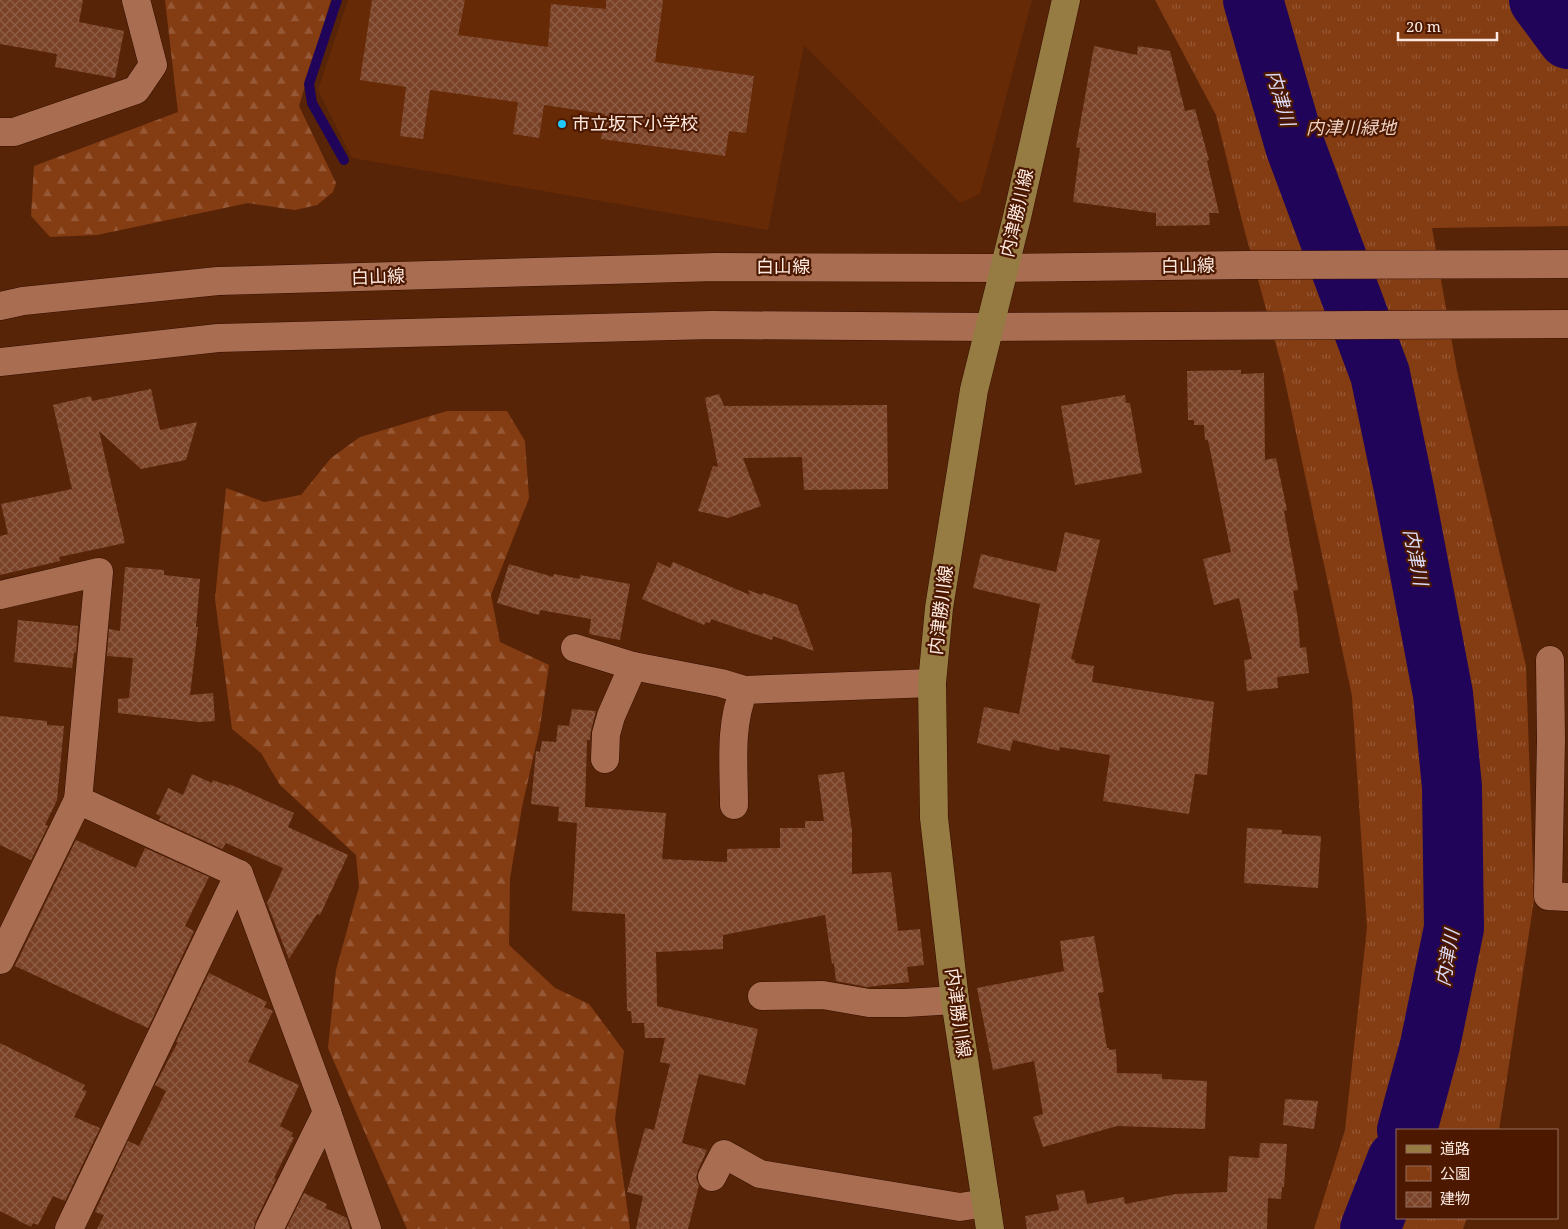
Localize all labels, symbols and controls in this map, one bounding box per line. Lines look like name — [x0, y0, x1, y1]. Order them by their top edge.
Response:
scale bar — [1398, 10, 1497, 42]
text: 20 m — [1406, 16, 1441, 36]
water label: 内津川 — [1261, 67, 1302, 131]
place label: 市立坂下小学校 — [572, 111, 698, 135]
park label: 内津川緑地 — [1306, 115, 1398, 139]
marker: 市立坂下小学校 — [556, 118, 568, 130]
street label: 内津勝川線 — [994, 166, 1038, 259]
street label: 白山線 — [1161, 253, 1215, 277]
street label: 白山線 — [756, 254, 810, 278]
street label: 白山線 — [351, 263, 405, 289]
water label: 内津川 — [1398, 527, 1435, 589]
street label: 内津勝川線 — [923, 564, 957, 656]
water label: 内津川 — [1429, 926, 1465, 988]
street label: 内津勝川線 — [941, 967, 977, 1059]
legend — [1396, 1129, 1558, 1219]
text: 道路 — [1440, 1138, 1470, 1158]
text: 公園 — [1440, 1163, 1470, 1183]
text: 建物 — [1440, 1188, 1470, 1208]

